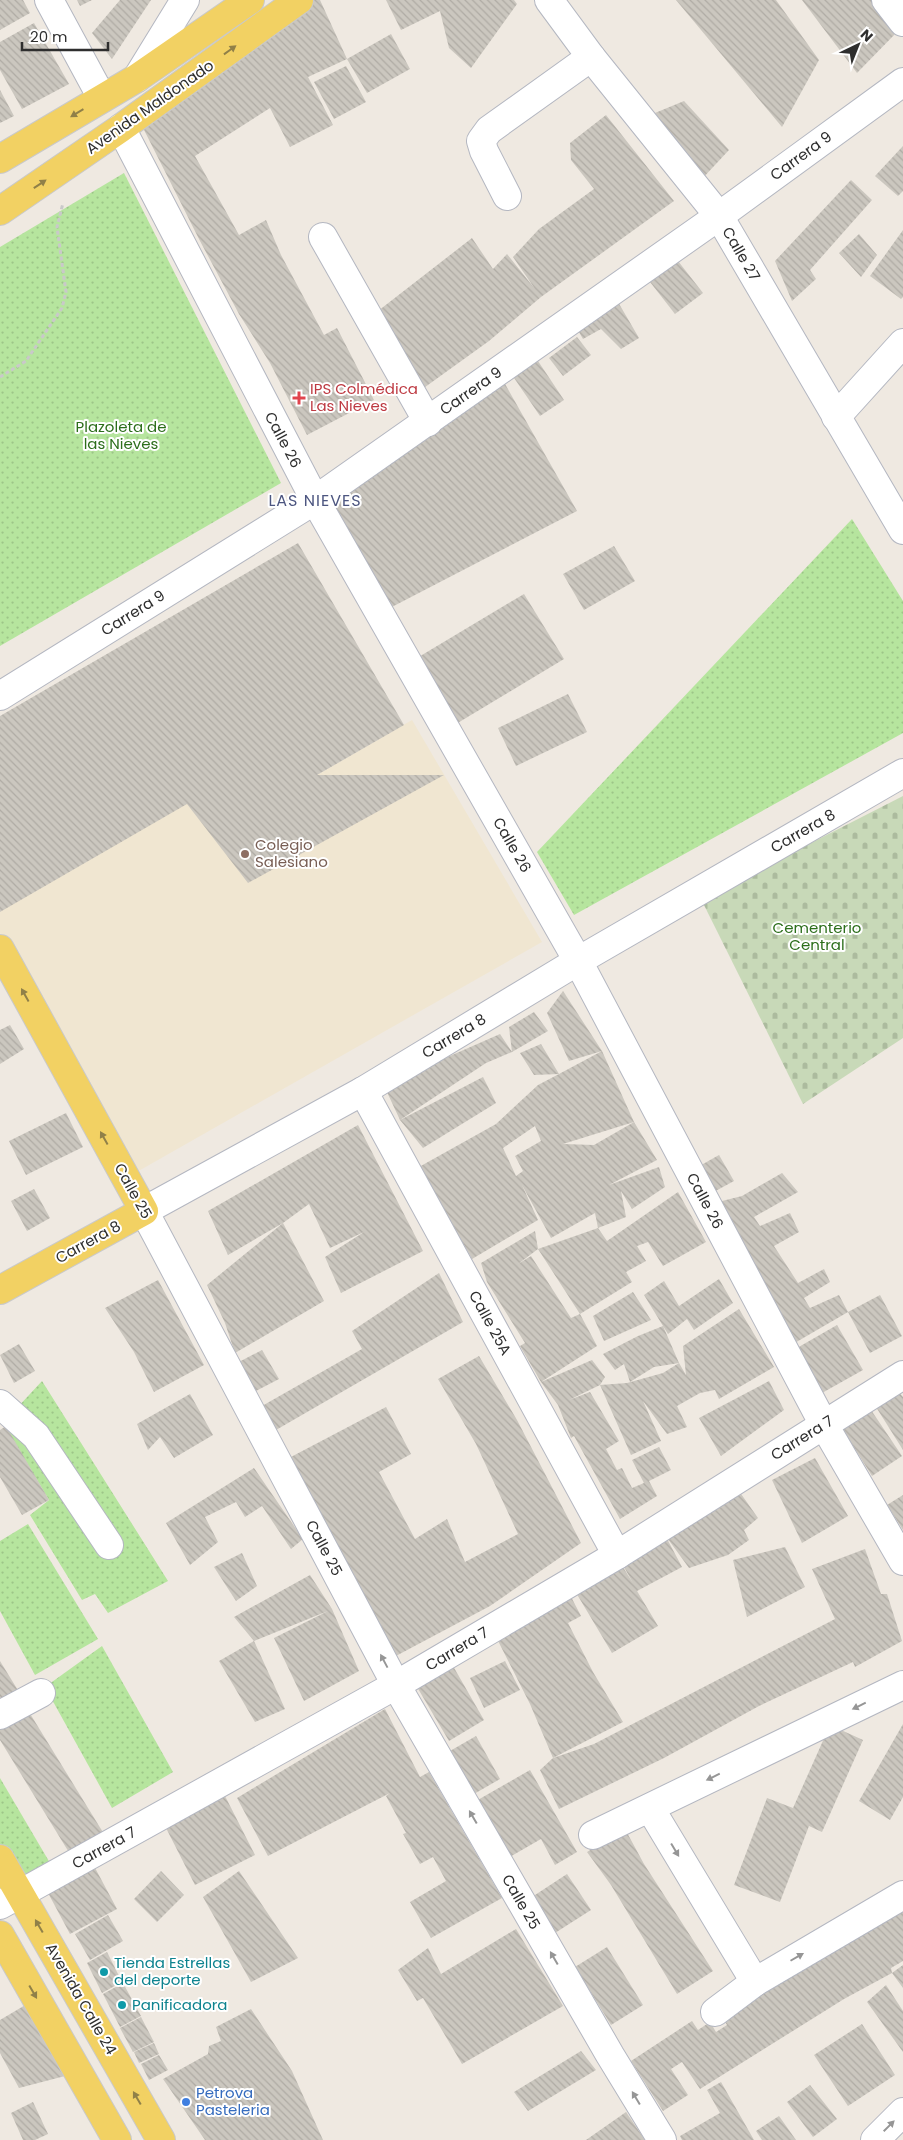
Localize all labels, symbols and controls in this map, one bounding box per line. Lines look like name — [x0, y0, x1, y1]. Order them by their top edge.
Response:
scale bar — [22, 20, 109, 52]
north arrow — [833, 20, 883, 70]
text: N — [856, 25, 878, 46]
text: 20 m — [30, 26, 68, 47]
one-way arrow — [223, 45, 237, 55]
street label: Avenida Maldonado — [82, 55, 218, 159]
one-way arrow — [71, 108, 84, 117]
street label: Carrera 9 — [766, 126, 836, 185]
one-way arrow — [33, 179, 47, 189]
street label: Calle 27 — [718, 223, 765, 285]
street label: Carrera 9 — [435, 362, 506, 420]
place label: IPS Colmédica Las Nieves — [310, 378, 418, 416]
marker: IPS Colmédica Las Nieves — [292, 391, 306, 405]
street label: Calle 26 — [260, 408, 307, 471]
park label: Plazoleta de las Nieves — [76, 416, 166, 454]
district label: LAS NIEVES — [268, 489, 362, 512]
street label: Carrera 9 — [97, 585, 169, 640]
street label: Carrera 8 — [767, 804, 839, 858]
street label: Calle 26 — [488, 813, 537, 876]
place label: Colegio Salesiano — [255, 834, 328, 872]
marker: Colegio Salesiano — [239, 848, 251, 860]
park label: Cementerio Central — [773, 917, 861, 955]
one-way arrow — [21, 988, 30, 1002]
street label: Carrera 8 — [418, 1008, 490, 1063]
one-way arrow — [99, 1131, 108, 1144]
street label: Calle 25 — [110, 1159, 157, 1222]
street label: Calle 26 — [682, 1169, 729, 1232]
street label: Carrera 8 — [51, 1215, 124, 1268]
street label: Calle 25A — [464, 1287, 517, 1359]
street label: Carrera 7 — [766, 1410, 837, 1465]
street label: Calle 25 — [301, 1516, 348, 1579]
street label: Carrera 7 — [421, 1622, 492, 1676]
one-way arrow — [380, 1654, 388, 1668]
one-way arrow — [852, 1702, 866, 1710]
one-way arrow — [706, 1774, 720, 1782]
one-way arrow — [468, 1811, 477, 1824]
street label: Carrera 7 — [68, 1821, 140, 1874]
one-way arrow — [671, 1843, 680, 1856]
street label: Calle 25 — [497, 1870, 546, 1933]
one-way arrow — [34, 1920, 43, 1933]
street label: Avenida Calle 24 — [41, 1939, 122, 2059]
one-way arrow — [550, 1951, 558, 1966]
place label: Tienda Estrellas del deporte — [114, 1952, 230, 1990]
one-way arrow — [790, 1953, 803, 1962]
marker: Tienda Estrellas del deporte — [98, 1966, 110, 1978]
one-way arrow — [29, 1985, 37, 2000]
place label: Panificadora — [132, 1994, 227, 2015]
marker: Panificadora — [116, 1999, 128, 2011]
place label: Petrova Pasteleria — [196, 2082, 270, 2120]
one-way arrow — [133, 2090, 141, 2105]
one-way arrow — [632, 2092, 641, 2105]
marker: Petrova Pasteleria — [180, 2096, 192, 2108]
one-way arrow — [883, 2120, 895, 2132]

